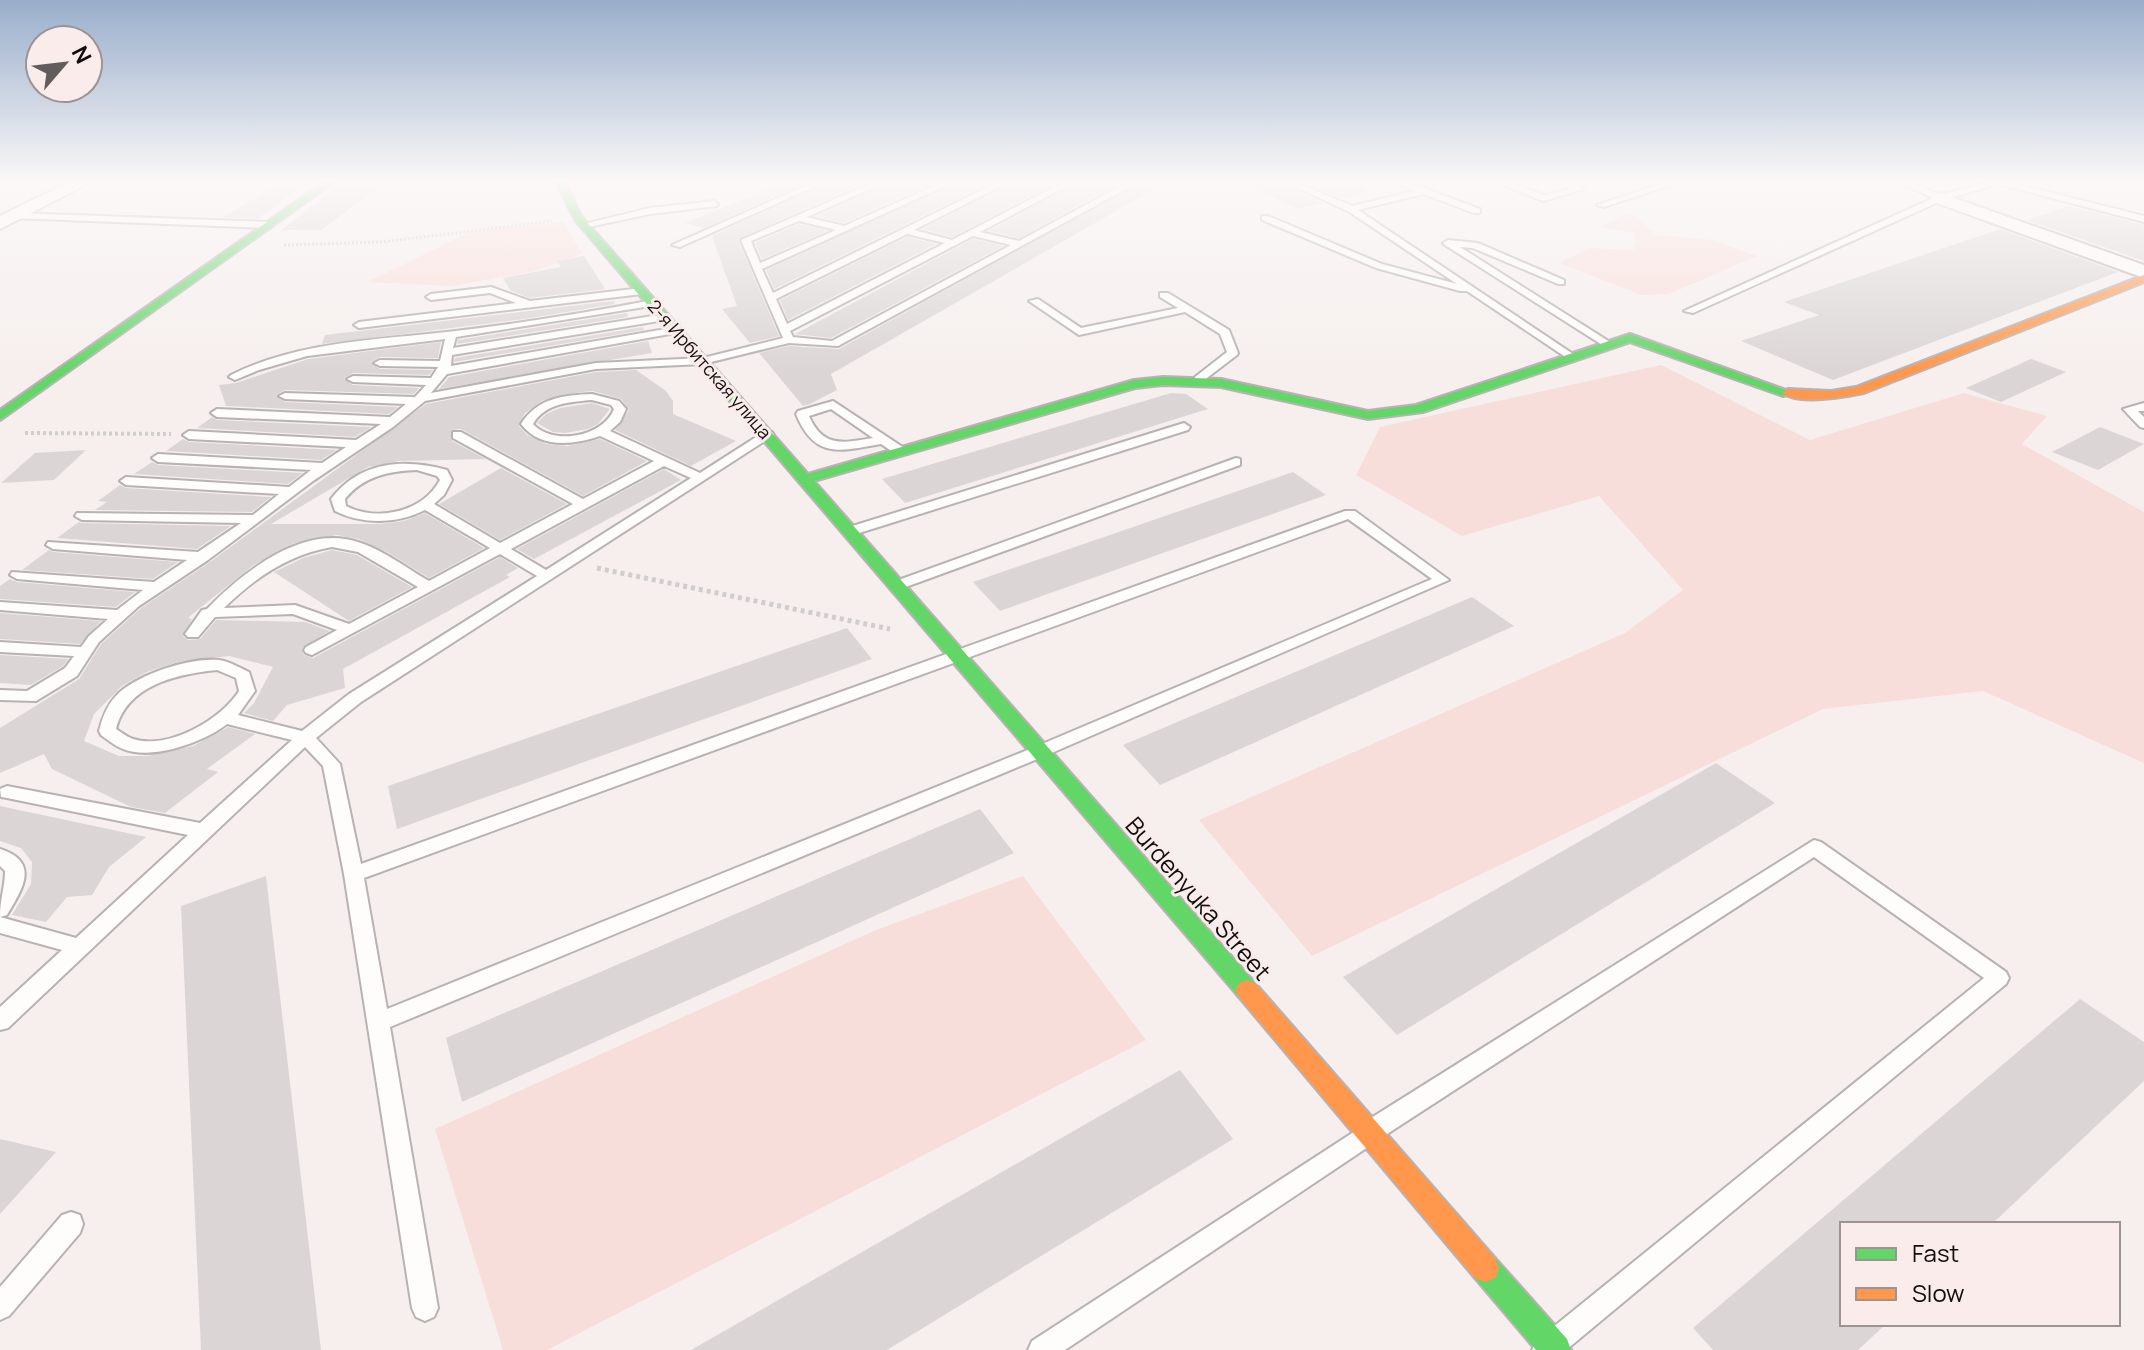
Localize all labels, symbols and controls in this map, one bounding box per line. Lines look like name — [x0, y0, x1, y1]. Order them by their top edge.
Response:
north arrow — [24, 24, 104, 104]
text: N — [65, 41, 99, 69]
street label: 2-я Ирбитская улица — [643, 294, 777, 444]
street label: Burdenyuka Street — [1119, 809, 1279, 987]
legend — [1840, 1222, 2120, 1326]
text: Fast — [1912, 1236, 1959, 1269]
text: Slow — [1912, 1276, 1965, 1309]

